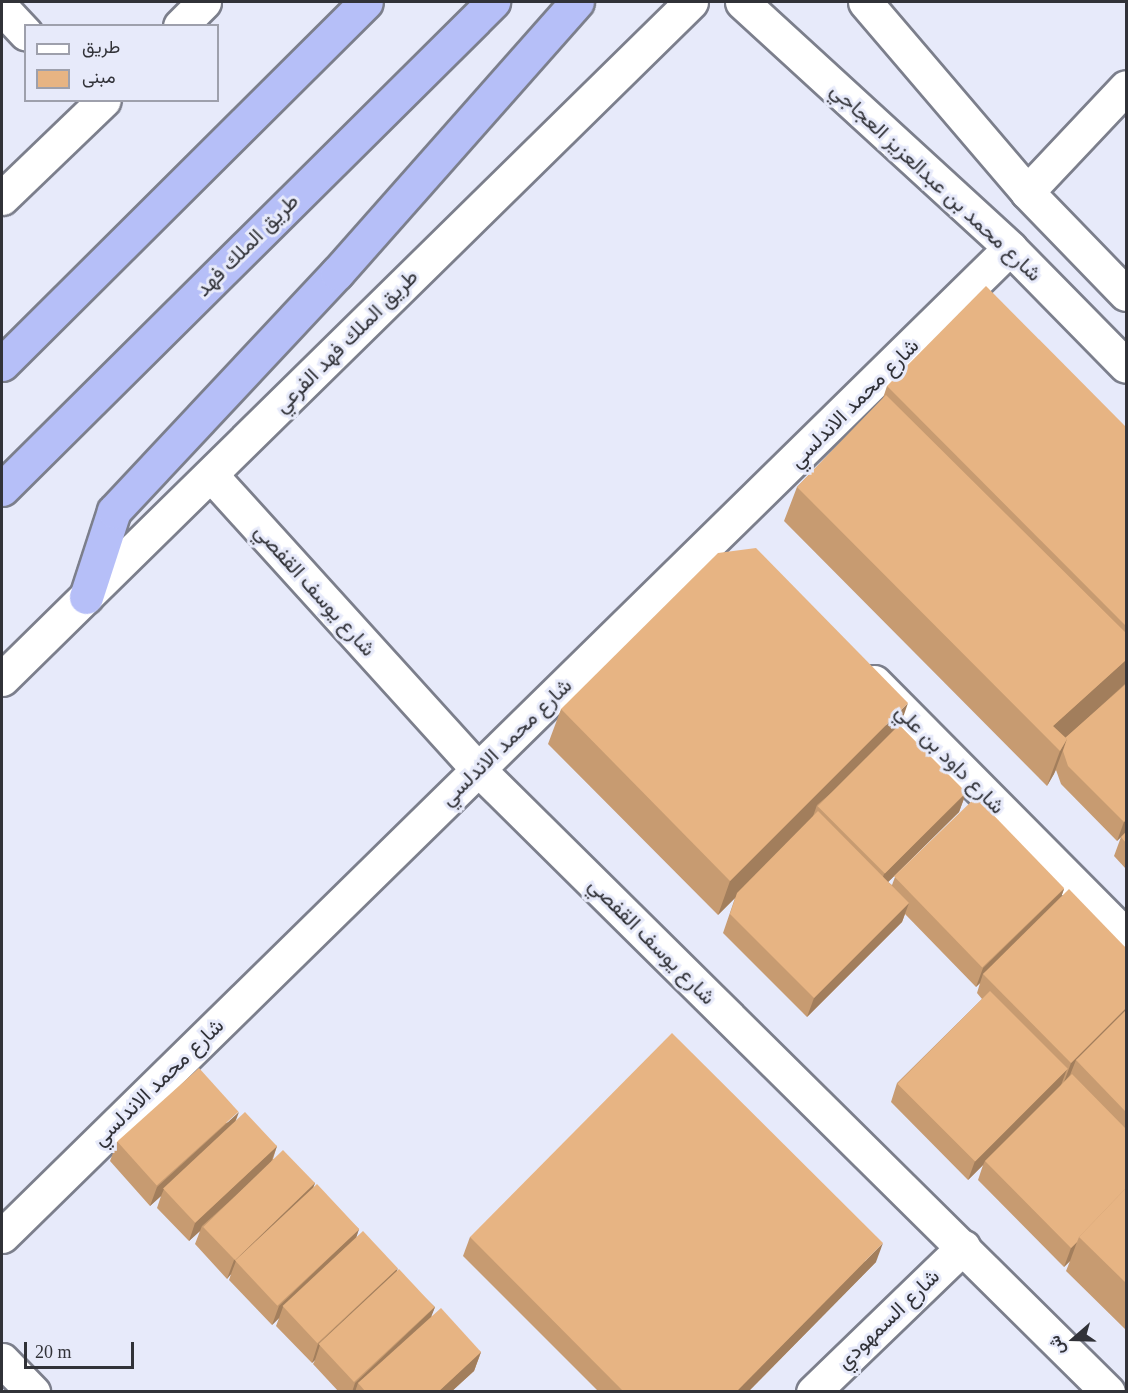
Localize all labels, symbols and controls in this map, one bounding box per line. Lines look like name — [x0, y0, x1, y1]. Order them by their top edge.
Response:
legend — [24, 24, 219, 102]
text: طريق — [82, 37, 120, 57]
text: مبنى — [82, 67, 116, 87]
street label: شارع محمد بن عبدالعزيز العجاجي — [825, 77, 1047, 287]
street label: طريق الملك فهد — [190, 188, 304, 302]
street label: طريق الملك فهد الفرعي — [269, 264, 423, 418]
street label: شارع محمد الاندلسي — [784, 333, 924, 473]
street label: شارع يوسف القفصي — [249, 519, 381, 661]
street label: شارع محمد الاندلسي — [435, 673, 577, 811]
street label: شارع داود بن علي — [890, 699, 1010, 819]
street label: شارع يوسف القفصي — [583, 872, 721, 1010]
street label: شارع محمد الاندلسي — [87, 1013, 229, 1151]
street label: شارع السمهودي — [831, 1264, 945, 1374]
north arrow — [1044, 1309, 1104, 1369]
scale bar — [27, 1330, 136, 1368]
text: ش — [1045, 1333, 1068, 1357]
text: 20 m — [35, 1342, 72, 1362]

